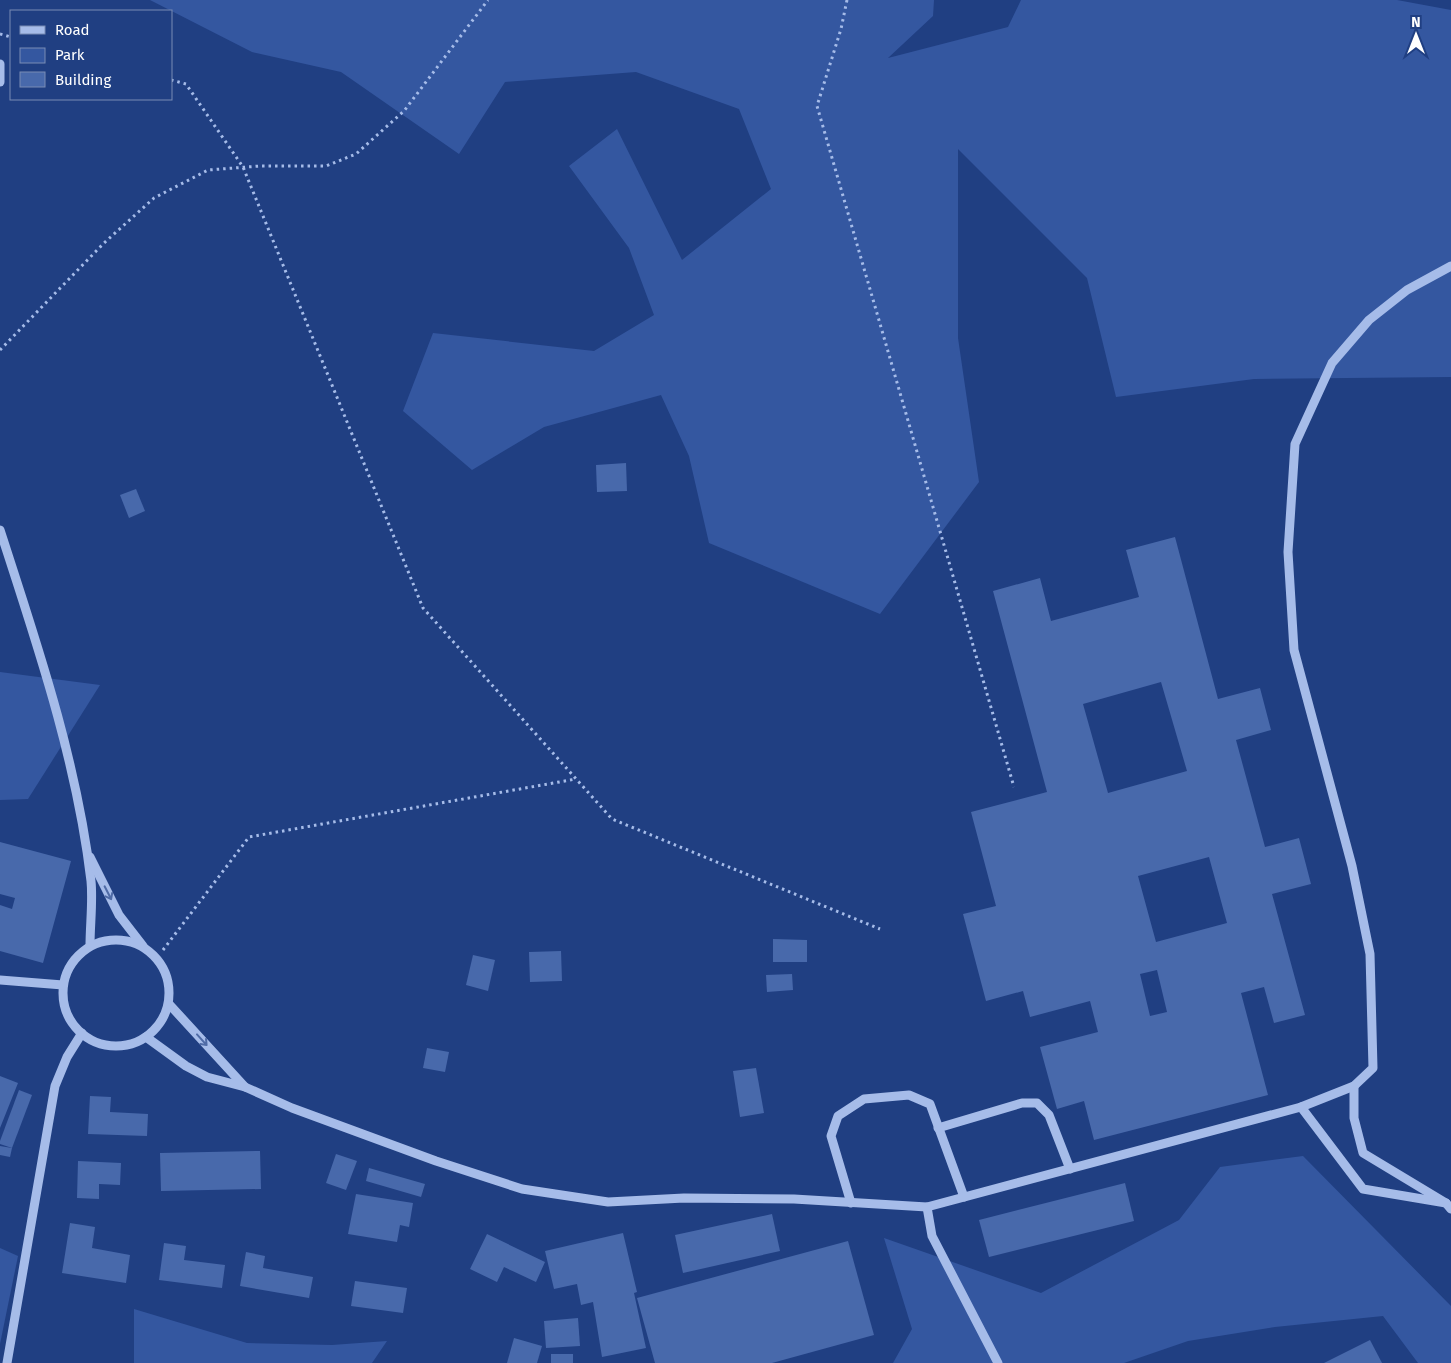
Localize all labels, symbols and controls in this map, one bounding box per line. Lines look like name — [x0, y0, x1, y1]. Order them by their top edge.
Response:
legend — [10, 10, 172, 100]
north arrow — [1391, 10, 1441, 60]
text: N — [1411, 14, 1421, 31]
text: Road — [55, 21, 90, 39]
text: Park — [55, 46, 85, 64]
text: Building — [55, 71, 111, 89]
one-way arrow — [103, 886, 113, 901]
one-way arrow — [196, 1033, 208, 1046]

